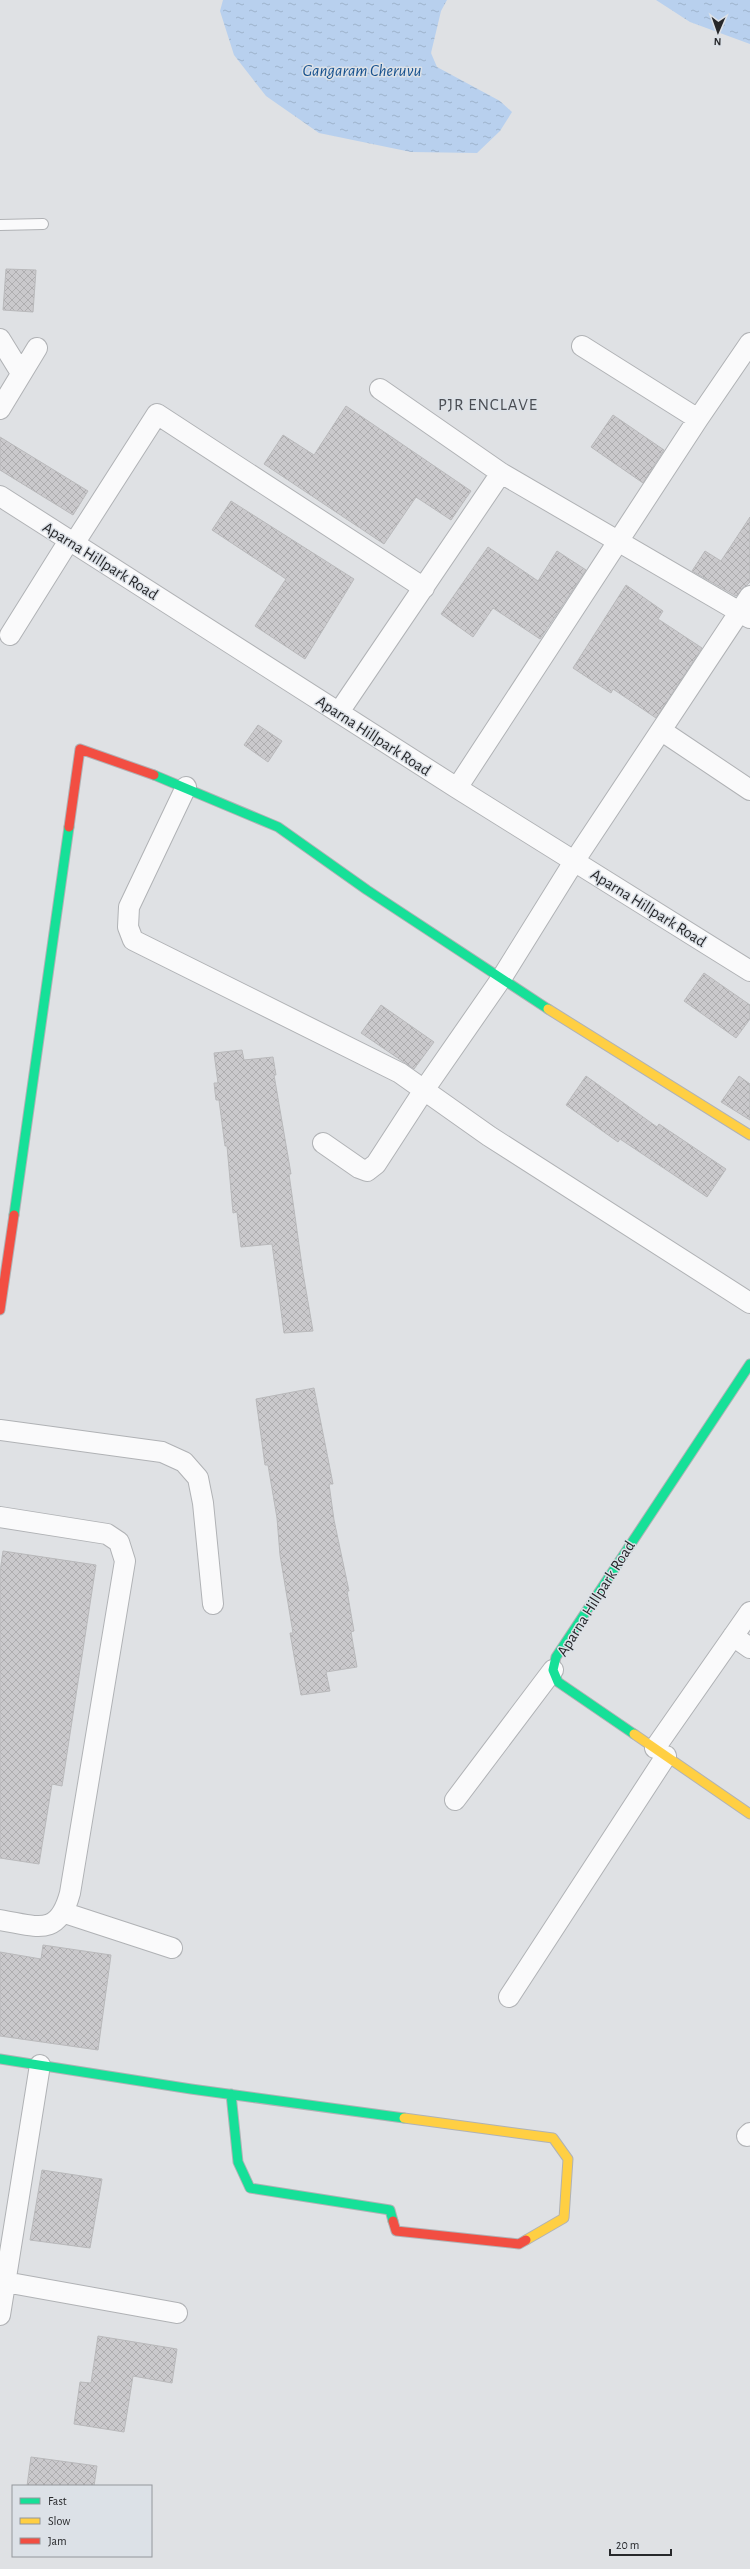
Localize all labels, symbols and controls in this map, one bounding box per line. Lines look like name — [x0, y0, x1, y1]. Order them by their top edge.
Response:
north arrow — [698, 12, 738, 52]
text: N — [714, 36, 722, 47]
water label: Gangaram Cheruvu — [303, 62, 421, 79]
district label: PJR ENCLAVE — [438, 396, 538, 413]
street label: Aparna Hillpark Road — [40, 519, 161, 603]
street label: Aparna Hillpark Road — [313, 693, 434, 779]
street label: Aparna Hillpark Road — [588, 866, 709, 950]
street label: Aparna Hillpark Road — [554, 1538, 638, 1659]
legend — [12, 2485, 152, 2557]
text: Fast — [48, 2495, 67, 2507]
text: Slow — [48, 2515, 70, 2527]
scale bar — [610, 2531, 671, 2557]
text: Jam — [48, 2535, 67, 2547]
text: 20 m — [616, 2539, 639, 2551]

